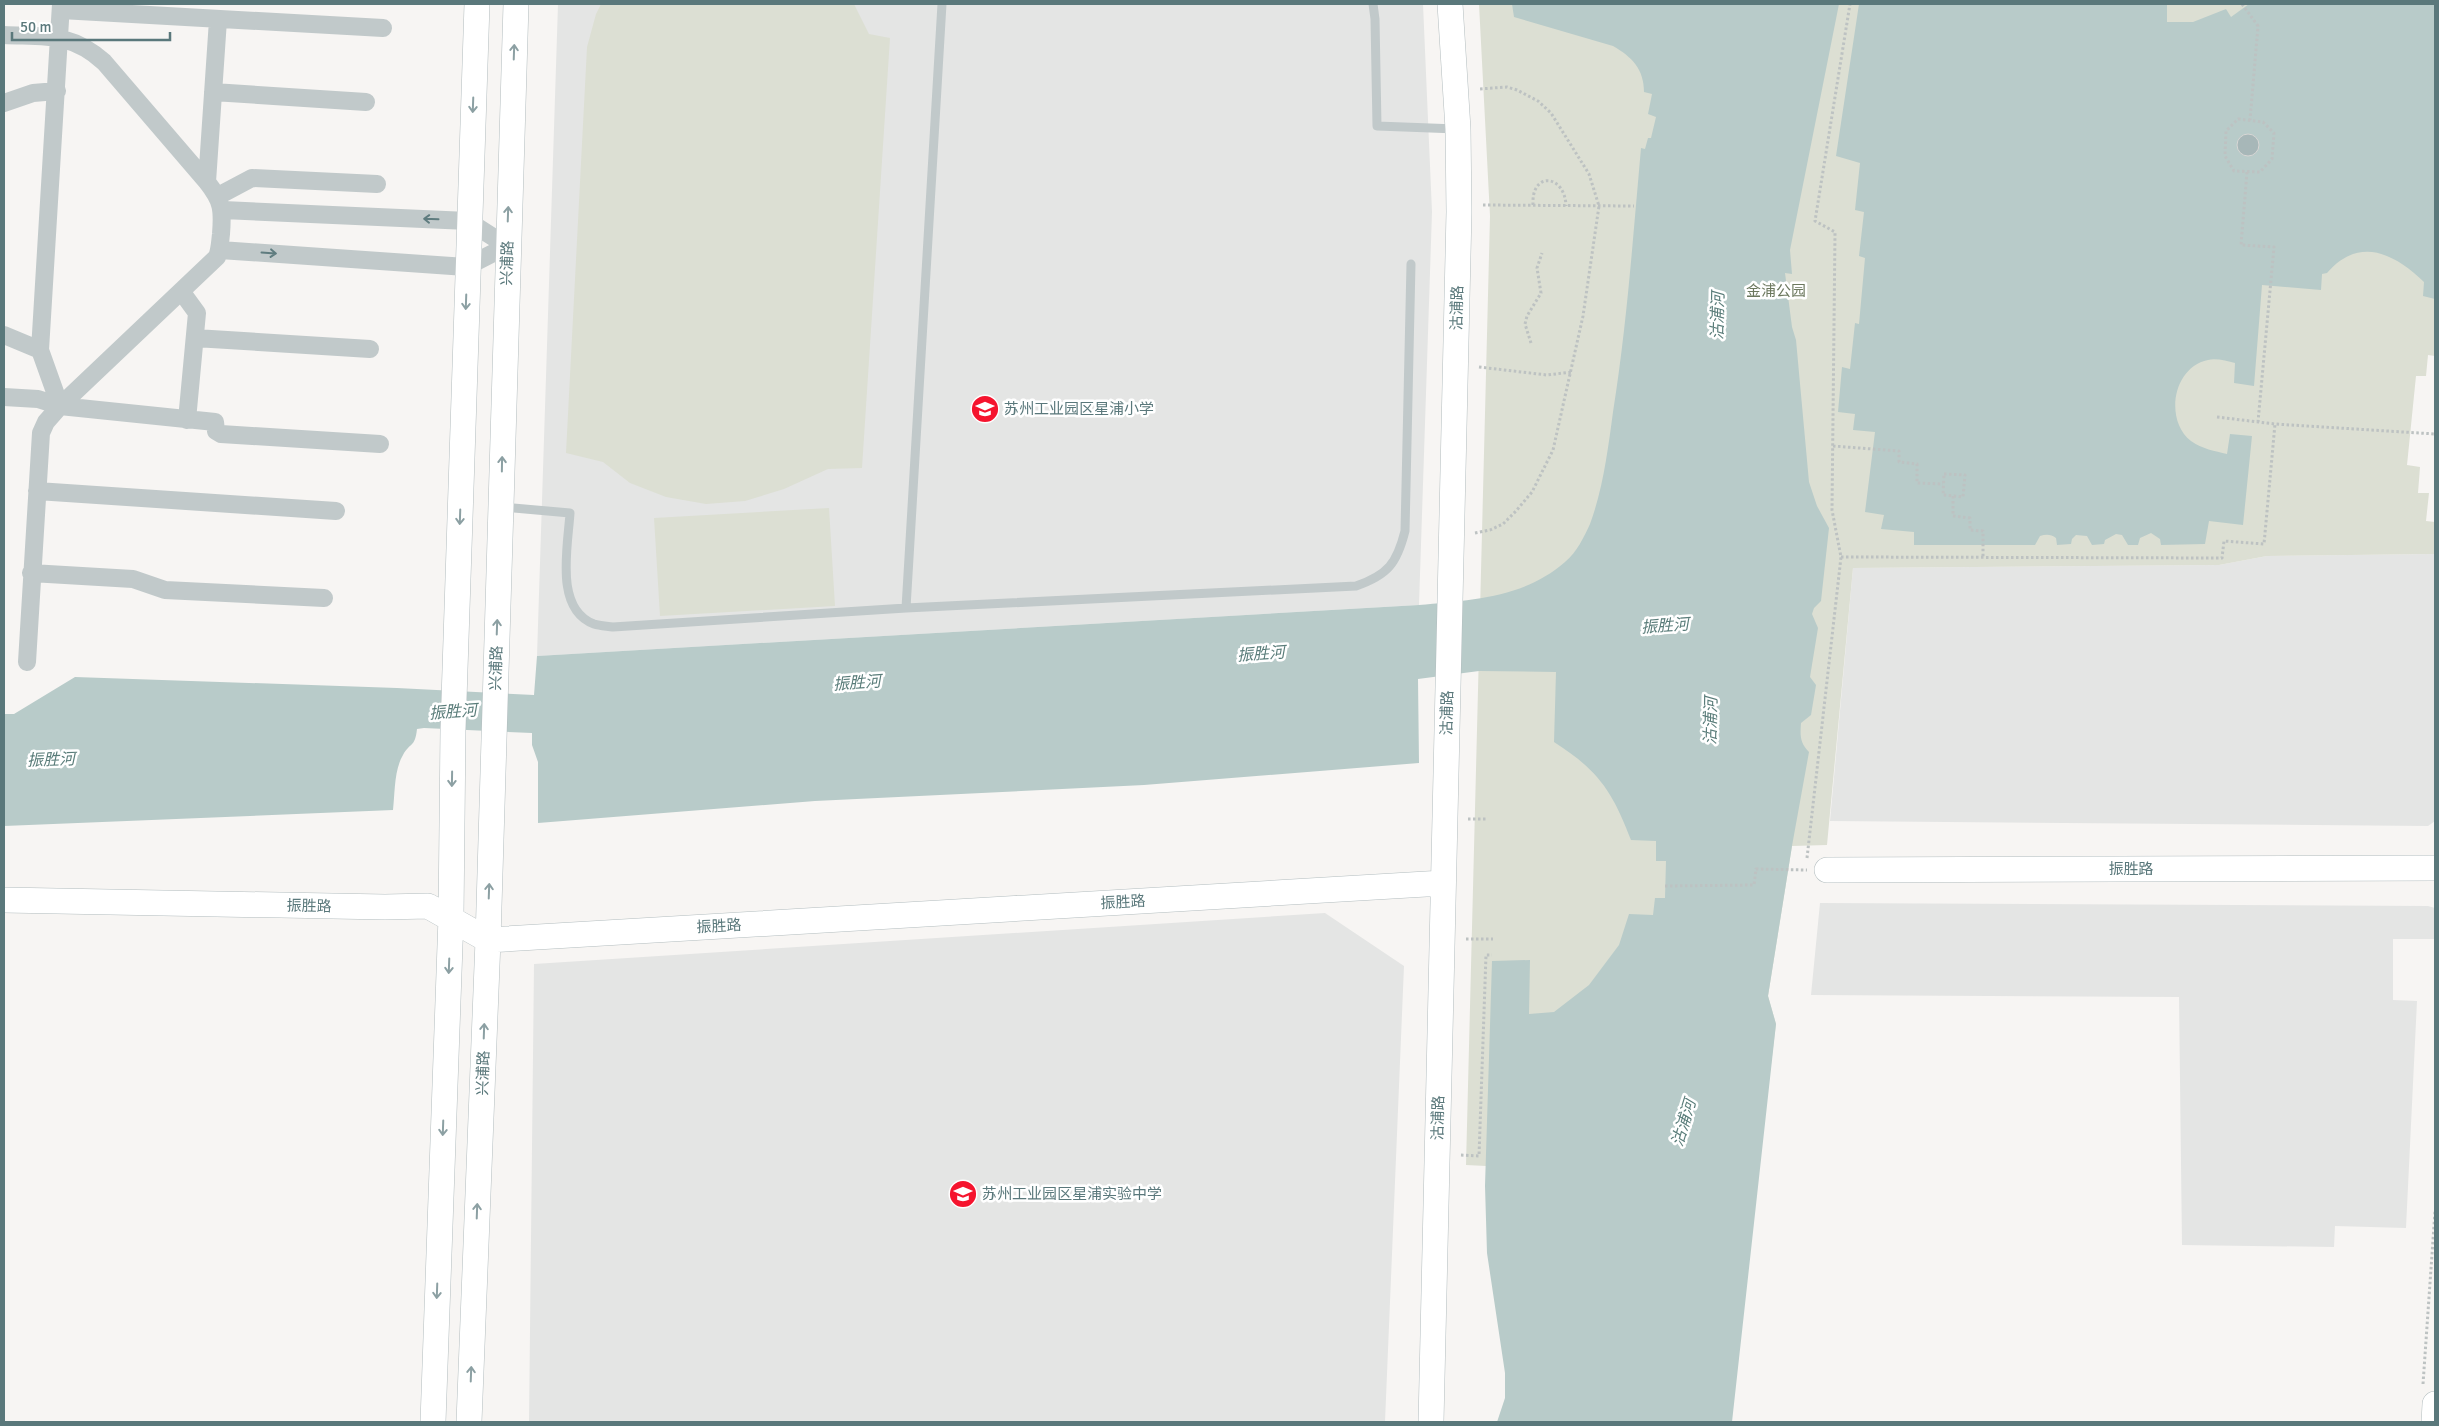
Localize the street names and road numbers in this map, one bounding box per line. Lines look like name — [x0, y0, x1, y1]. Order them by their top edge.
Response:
street label: 兴浦路 — [497, 240, 517, 286]
street label: 沽浦路 — [1448, 285, 1466, 331]
street label: 兴浦路 — [486, 645, 506, 691]
street label: 沽浦路 — [1438, 690, 1456, 736]
street label: 振胜路 — [2108, 860, 2154, 878]
street label: 振胜路 — [1100, 892, 1146, 912]
street label: 振胜路 — [286, 897, 332, 915]
street label: 振胜路 — [696, 916, 742, 936]
street label: 兴浦路 — [473, 1050, 493, 1096]
street label: 沽浦路 — [1429, 1095, 1447, 1141]

